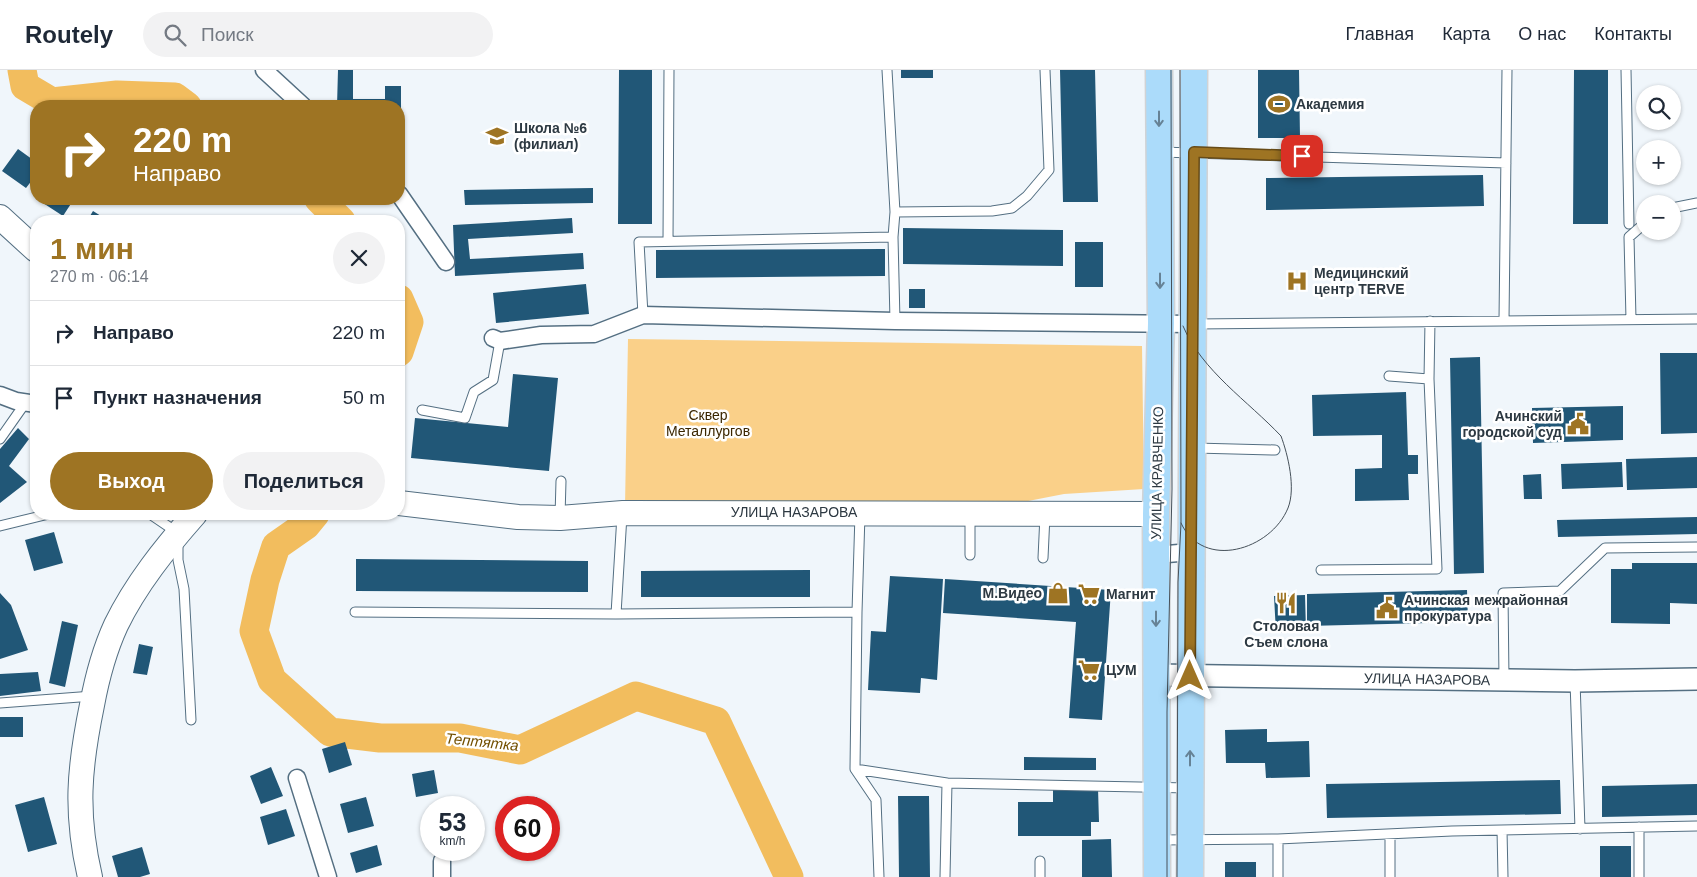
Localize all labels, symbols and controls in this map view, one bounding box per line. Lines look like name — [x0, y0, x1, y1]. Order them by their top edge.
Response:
search box — [143, 12, 493, 57]
text: Routely — [25, 21, 113, 48]
icon: search — [161, 21, 189, 49]
text: Поиск — [201, 24, 254, 45]
text: Главная — [1346, 24, 1414, 44]
text: Карта — [1442, 24, 1490, 44]
text: О нас — [1518, 24, 1566, 44]
text: Контакты — [1594, 24, 1672, 44]
map controls — [1636, 85, 1681, 240]
button: search — [1636, 85, 1681, 130]
sports icon: Академия — [1266, 91, 1292, 117]
place label: Академия — [1296, 96, 1365, 112]
one-way arrow — [1154, 110, 1164, 126]
icon: right — [50, 120, 115, 185]
text: 220 m — [133, 120, 232, 159]
place label: Школа №6 (филиал) — [514, 120, 587, 152]
school or university icon: Школа №6 (филиал) — [484, 123, 510, 149]
pin — [1281, 135, 1323, 177]
button: + — [1636, 140, 1681, 185]
icon: arrive — [1288, 142, 1316, 170]
text: Направо — [133, 161, 221, 186]
button: − — [1636, 195, 1681, 240]
text: 1 мин — [50, 232, 134, 265]
button: close — [333, 232, 385, 284]
place label: Медицинский центр TERVE — [1314, 265, 1409, 297]
text: 270 m · 06:14 — [50, 268, 149, 285]
hospital icon: Медицинский центр TERVE — [1284, 268, 1310, 294]
one-way arrow — [1156, 273, 1165, 289]
icon: right — [50, 319, 78, 347]
text: Направо — [93, 322, 174, 343]
text: 220 m — [332, 322, 385, 343]
icon: arrive — [50, 384, 78, 412]
text: Пункт назначения — [93, 387, 262, 408]
text: 50 m — [343, 387, 385, 408]
street label: УЛИЦА КРАВЧЕНКО — [1148, 406, 1166, 540]
park label: Сквер Металлургов — [666, 407, 750, 439]
place label: Ачинский городской суд — [1462, 408, 1562, 440]
public building icon: Ачинский городской суд — [1565, 411, 1591, 437]
button: Выход — [50, 452, 213, 510]
button: Поделиться — [223, 452, 385, 510]
street label: УЛИЦА НАЗАРОВА — [731, 504, 858, 520]
shop icon: М.Видео — [1045, 580, 1071, 606]
supermarket icon: Магнит — [1076, 581, 1102, 607]
place label: М.Видео — [983, 585, 1042, 601]
place label: Магнит — [1106, 586, 1156, 602]
restaurant icon: Столовая Съем слона — [1273, 590, 1299, 616]
place label: Ачинская межрайонная прокуратура — [1404, 592, 1568, 624]
public building icon: Ачинская межрайонная прокуратура — [1374, 595, 1400, 621]
one-way arrow — [1151, 610, 1161, 626]
place label: Столовая Съем слона — [1244, 618, 1328, 650]
position arrow — [1163, 649, 1215, 701]
supermarket icon: ЦУМ — [1076, 657, 1102, 683]
place label: ЦУМ — [1106, 662, 1137, 678]
street label: УЛИЦА НАЗАРОВА — [1364, 670, 1491, 688]
water label: Тептятка — [445, 729, 520, 754]
one-way arrow — [1185, 751, 1195, 767]
speed limit sign: 60 — [495, 796, 560, 861]
text: 53 — [439, 808, 466, 836]
text: km/h — [439, 834, 466, 848]

